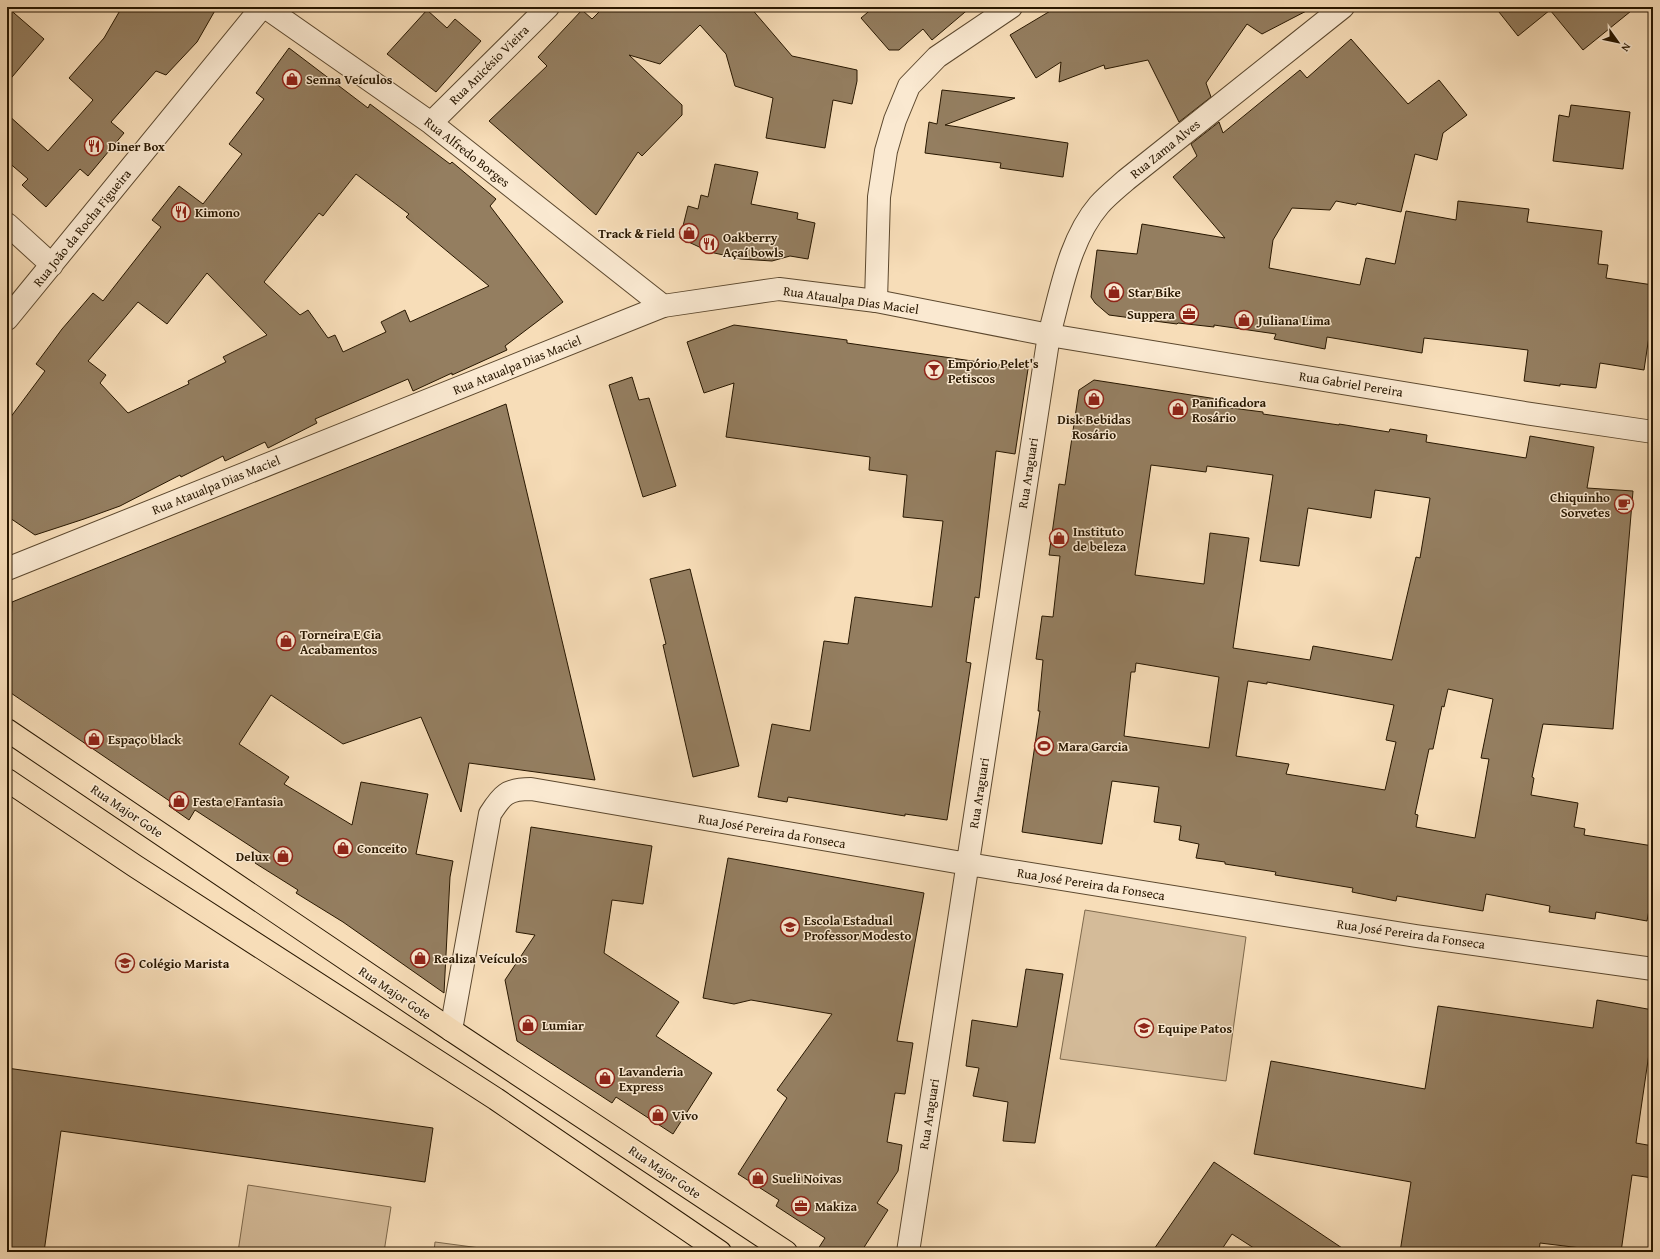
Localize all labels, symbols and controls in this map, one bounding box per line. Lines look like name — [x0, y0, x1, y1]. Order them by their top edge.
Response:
street label: Rua Anicésio Vieira — [445, 20, 534, 109]
north arrow — [1598, 22, 1638, 62]
text: N — [1617, 40, 1635, 55]
shop icon: Senna Veículos — [281, 68, 303, 90]
place label: Senna Veículos — [306, 70, 393, 89]
street label: Rua Alfredo Borges — [420, 112, 514, 192]
street label: Rua Zama Alves — [1126, 115, 1204, 183]
restaurant icon: Diner Box — [83, 135, 105, 157]
place label: Diner Box — [108, 137, 165, 156]
street label: Rua João da Rocha Figueira — [29, 164, 136, 291]
restaurant icon: Kimono — [170, 201, 192, 223]
place label: Kimono — [195, 203, 240, 222]
shop icon: Track & Field — [678, 222, 700, 244]
place label: Track & Field — [598, 224, 676, 243]
place label: Oakberry Açaí bowls — [723, 228, 784, 262]
restaurant icon: Oakberry Açaí bowls — [698, 233, 720, 255]
street label: Rua Ataualpa Dias Maciel — [782, 281, 920, 319]
shop icon: Star Bike — [1103, 281, 1125, 303]
place label: Star Bike — [1128, 283, 1181, 302]
office icon: Suppera — [1178, 303, 1200, 325]
place label: Suppera — [1127, 305, 1175, 324]
shop icon: Juliana Lima — [1233, 309, 1255, 331]
place label: Juliana Lima — [1256, 311, 1331, 330]
street label: Rua Ataualpa Dias Maciel — [450, 330, 584, 399]
place label: Empório Pelet's Petiscos — [948, 354, 1039, 388]
bar icon: Empório Pelet's Petiscos — [923, 359, 945, 381]
street label: Rua Gabriel Pereira — [1298, 366, 1405, 402]
shop icon: Disk Bebidas Rosário — [1083, 388, 1105, 410]
place label: Panificadora Rosário — [1192, 393, 1266, 427]
shop icon: Panificadora Rosário — [1167, 398, 1189, 420]
place label: Disk Bebidas Rosário — [1057, 410, 1131, 444]
street label: Rua Araguari — [1013, 436, 1043, 510]
street label: Rua Ataualpa Dias Maciel — [149, 450, 283, 519]
place label: Chiquinho Sorvetes — [1550, 488, 1610, 522]
cafe icon: Chiquinho Sorvetes — [1613, 493, 1635, 515]
place label: Instituto de beleza — [1073, 522, 1127, 556]
shop icon: Instituto de beleza — [1048, 527, 1070, 549]
place label: Torneira E Cia Acabamentos — [300, 625, 382, 659]
shop icon: Torneira E Cia Acabamentos — [275, 630, 297, 652]
shop icon: Espaço black — [83, 728, 105, 750]
place label: Espaço black — [108, 730, 182, 749]
sports icon: Mara Garcia — [1033, 735, 1055, 757]
place label: Mara Garcia — [1058, 737, 1129, 756]
street label: Rua Araguari — [964, 756, 994, 830]
street label: Rua Major Gote — [87, 780, 167, 842]
shop icon: Festa e Fantasia — [168, 790, 190, 812]
place label: Festa e Fantasia — [193, 792, 284, 811]
street label: Rua José Pereira da Fonseca — [697, 809, 848, 853]
shop icon: Conceito — [332, 837, 354, 859]
place label: Conceito — [357, 839, 407, 858]
shop icon: Delux — [272, 845, 294, 867]
place label: Delux — [236, 847, 269, 866]
street label: Rua José Pereira da Fonseca — [1016, 863, 1167, 905]
place label: Escola Estadual Professor Modesto — [804, 911, 912, 945]
street label: Rua José Pereira da Fonseca — [1336, 914, 1487, 954]
school or university icon: Escola Estadual Professor Modesto — [779, 916, 801, 938]
shop icon: Realiza Veículos — [409, 947, 431, 969]
place label: Realiza Veículos — [434, 949, 528, 968]
school or university icon: Colégio Marista — [114, 952, 136, 974]
place label: Colégio Marista — [139, 954, 230, 973]
street label: Rua Major Gote — [355, 962, 435, 1024]
shop icon: Lumiar — [517, 1014, 539, 1036]
place label: Lumiar — [542, 1016, 584, 1035]
school or university icon: Equipe Patos — [1133, 1017, 1155, 1039]
place label: Equipe Patos — [1158, 1019, 1232, 1038]
place label: Lavanderia Express — [619, 1062, 684, 1096]
shop icon: Lavanderia Express — [594, 1067, 616, 1089]
street label: Rua Araguari — [914, 1077, 944, 1151]
shop icon: Vivo — [647, 1104, 669, 1126]
place label: Vivo — [672, 1106, 698, 1125]
street label: Rua Major Gote — [625, 1141, 705, 1203]
shop icon: Sueli Noivas — [747, 1167, 769, 1189]
place label: Sueli Noivas — [772, 1169, 842, 1188]
office icon: Makiza — [790, 1195, 812, 1217]
place label: Makiza — [815, 1197, 857, 1216]

